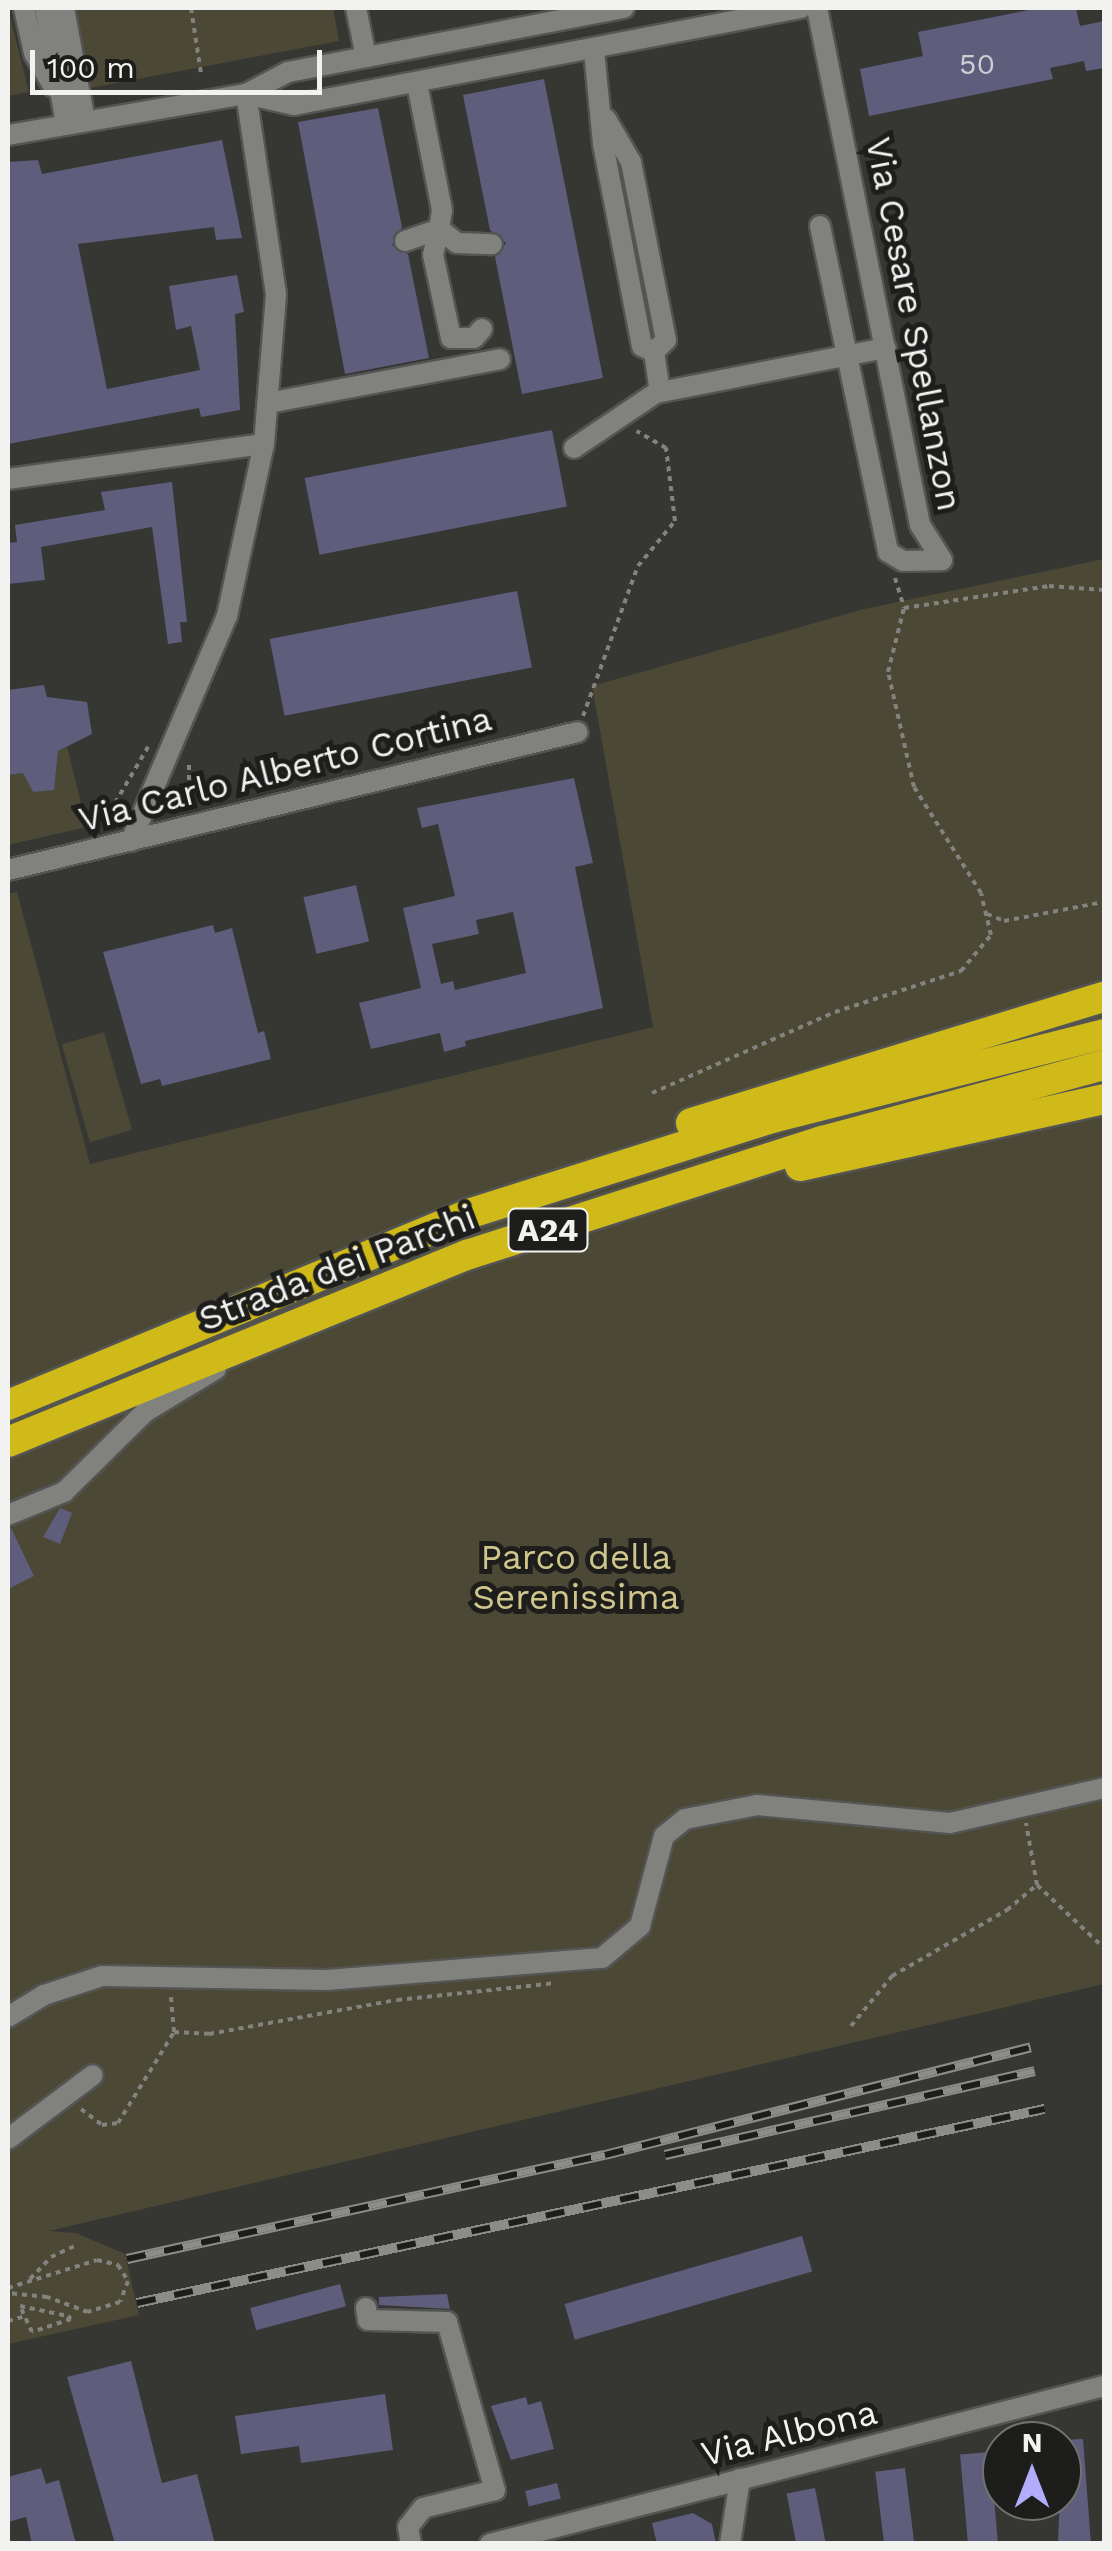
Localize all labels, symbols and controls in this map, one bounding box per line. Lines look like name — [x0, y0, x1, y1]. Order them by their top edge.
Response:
scale bar — [35, 30, 328, 92]
house number: 50 — [959, 46, 995, 82]
text: 100 m — [47, 50, 135, 85]
street label: Via Cesare Spellanzon — [857, 133, 971, 515]
street label: Via Carlo Alberto Cortina — [73, 697, 497, 841]
street label: Strada dei Parchi — [193, 1196, 481, 1340]
road number: A24 — [506, 1203, 590, 1257]
park label: Parco della Serenissima — [473, 1536, 679, 1618]
street label: Via Albona — [696, 2391, 882, 2475]
north arrow — [982, 2421, 1082, 2521]
text: N — [1022, 2426, 1042, 2459]

